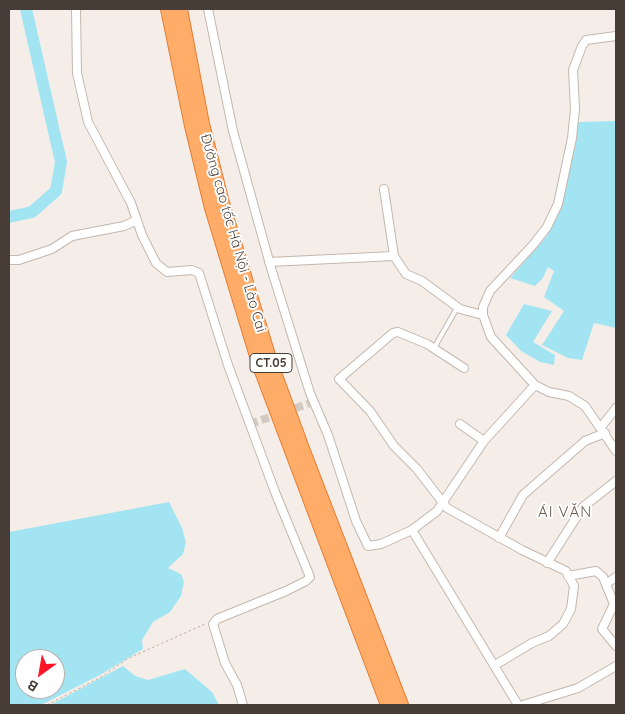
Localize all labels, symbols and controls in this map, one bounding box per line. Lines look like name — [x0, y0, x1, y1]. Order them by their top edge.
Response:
street label: Đường cao tốc Hà Nội - Lào Cai — [197, 132, 269, 334]
road number: CT.05 — [250, 353, 292, 372]
district label: ÁI VĂN — [537, 503, 593, 521]
north arrow — [15, 649, 65, 699]
text: B — [24, 676, 41, 696]

